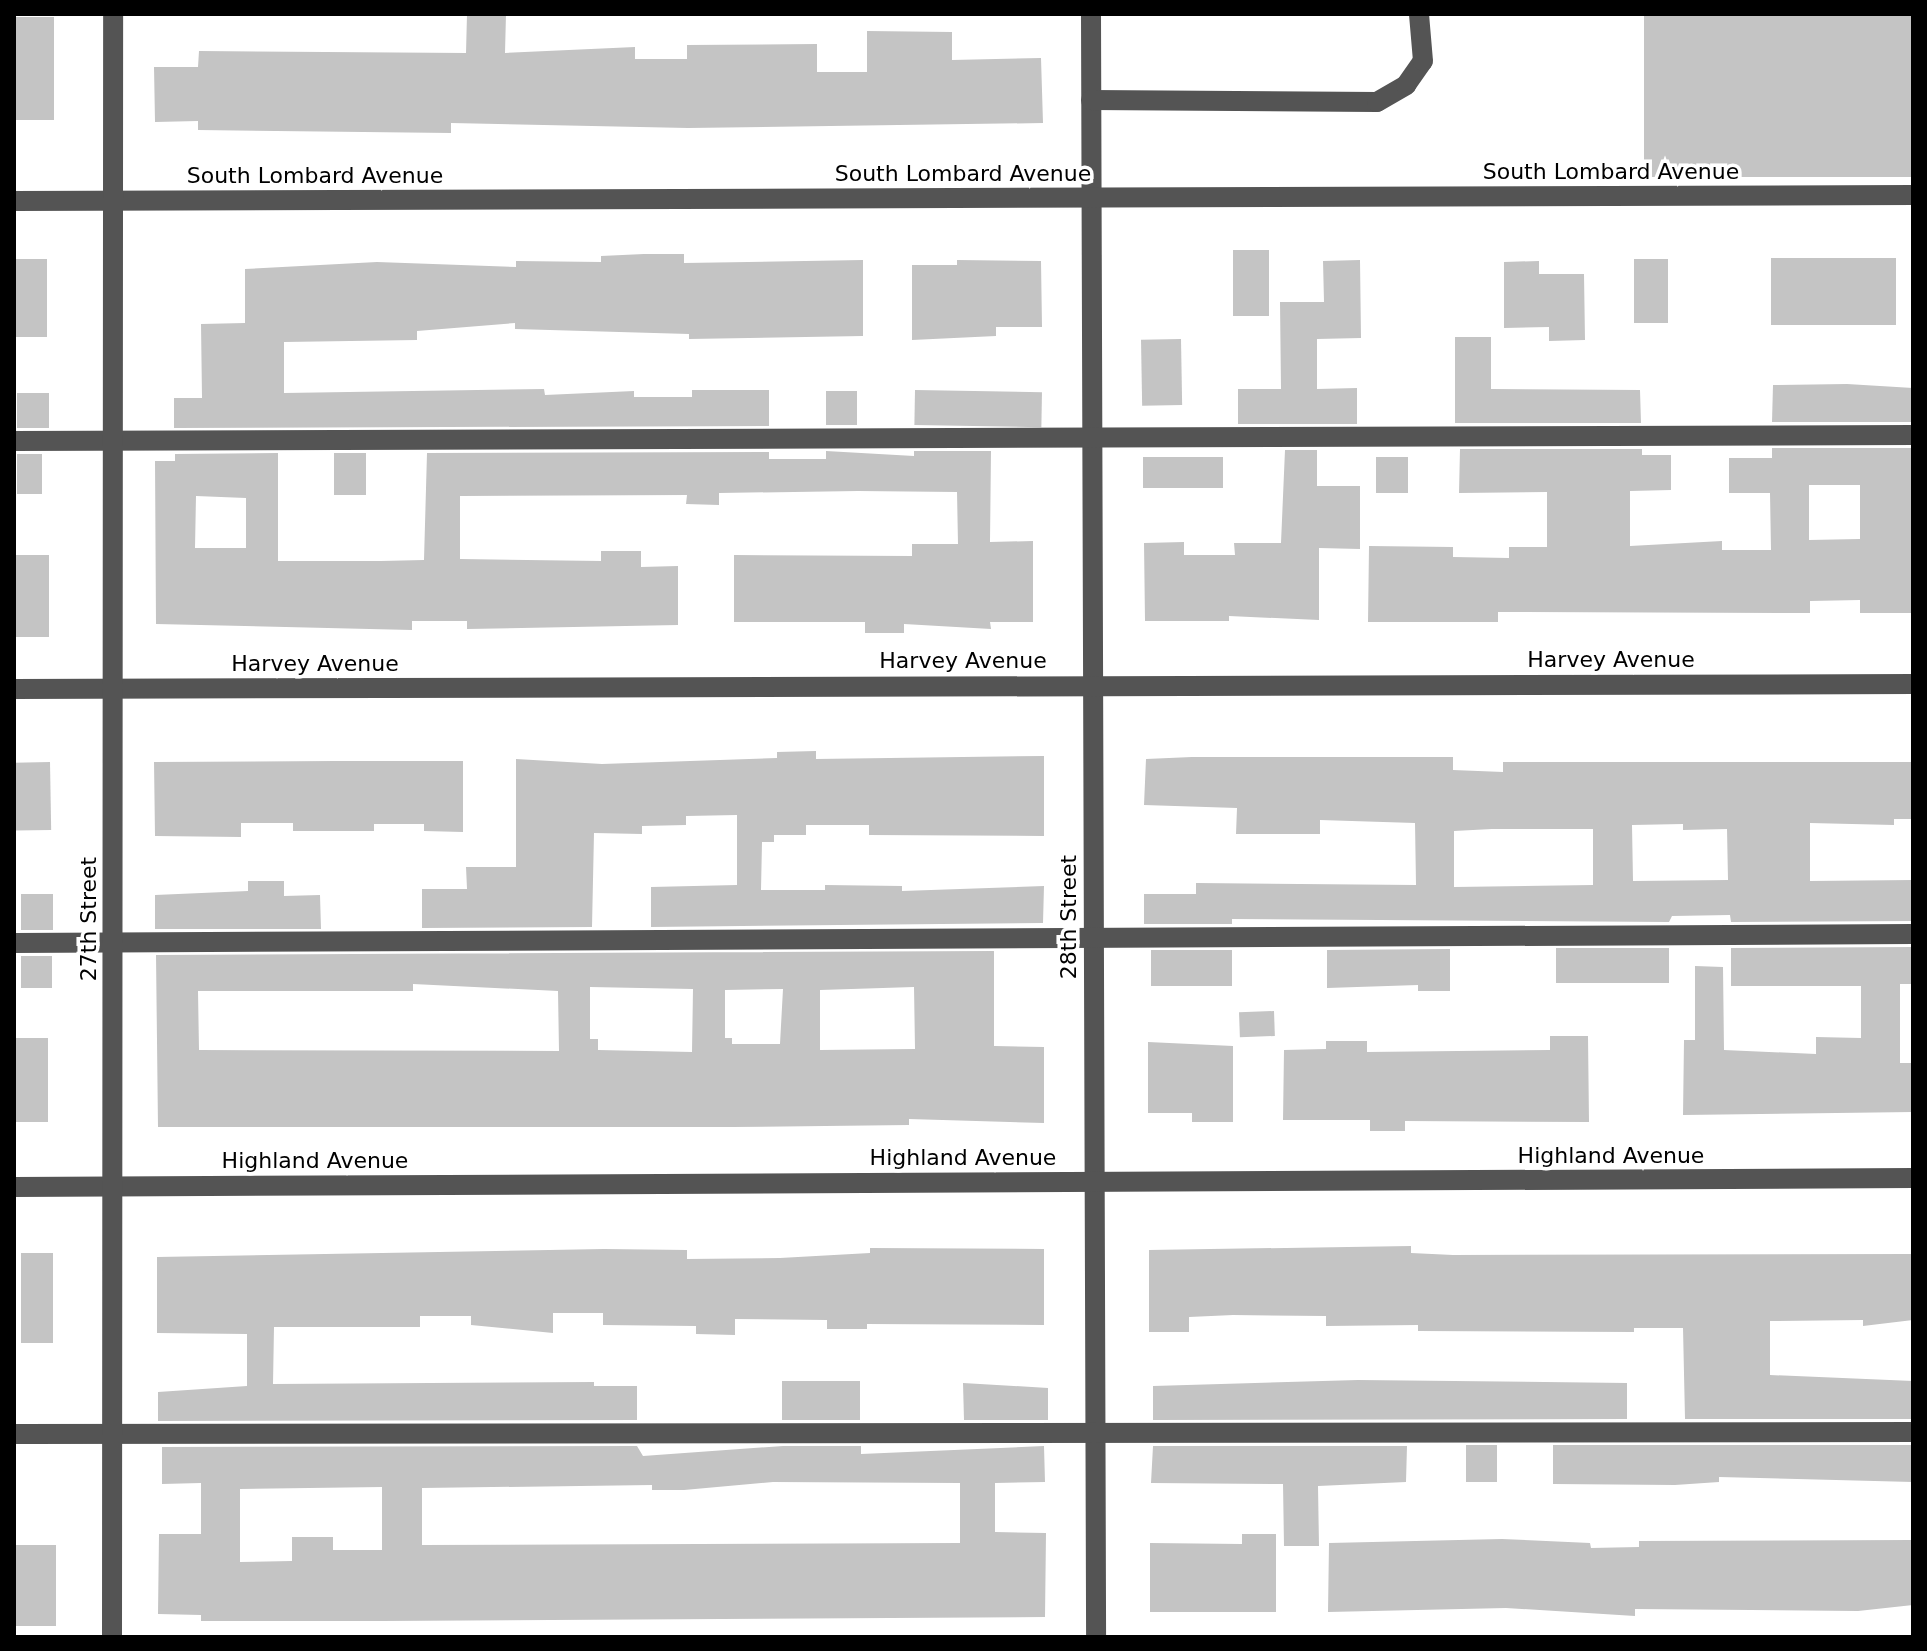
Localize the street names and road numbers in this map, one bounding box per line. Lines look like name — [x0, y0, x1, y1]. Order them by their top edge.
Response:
street label: South Lombard Avenue — [1483, 159, 1739, 185]
street label: South Lombard Avenue — [835, 161, 1091, 187]
street label: South Lombard Avenue — [187, 163, 443, 189]
street label: Harvey Avenue — [1527, 647, 1695, 673]
street label: Harvey Avenue — [879, 648, 1047, 674]
street label: Harvey Avenue — [231, 651, 399, 677]
street label: 28th Street — [1056, 855, 1082, 979]
street label: 27th Street — [76, 857, 102, 981]
street label: Highland Avenue — [1518, 1143, 1704, 1169]
street label: Highland Avenue — [870, 1145, 1056, 1171]
street label: Highland Avenue — [222, 1148, 408, 1174]

